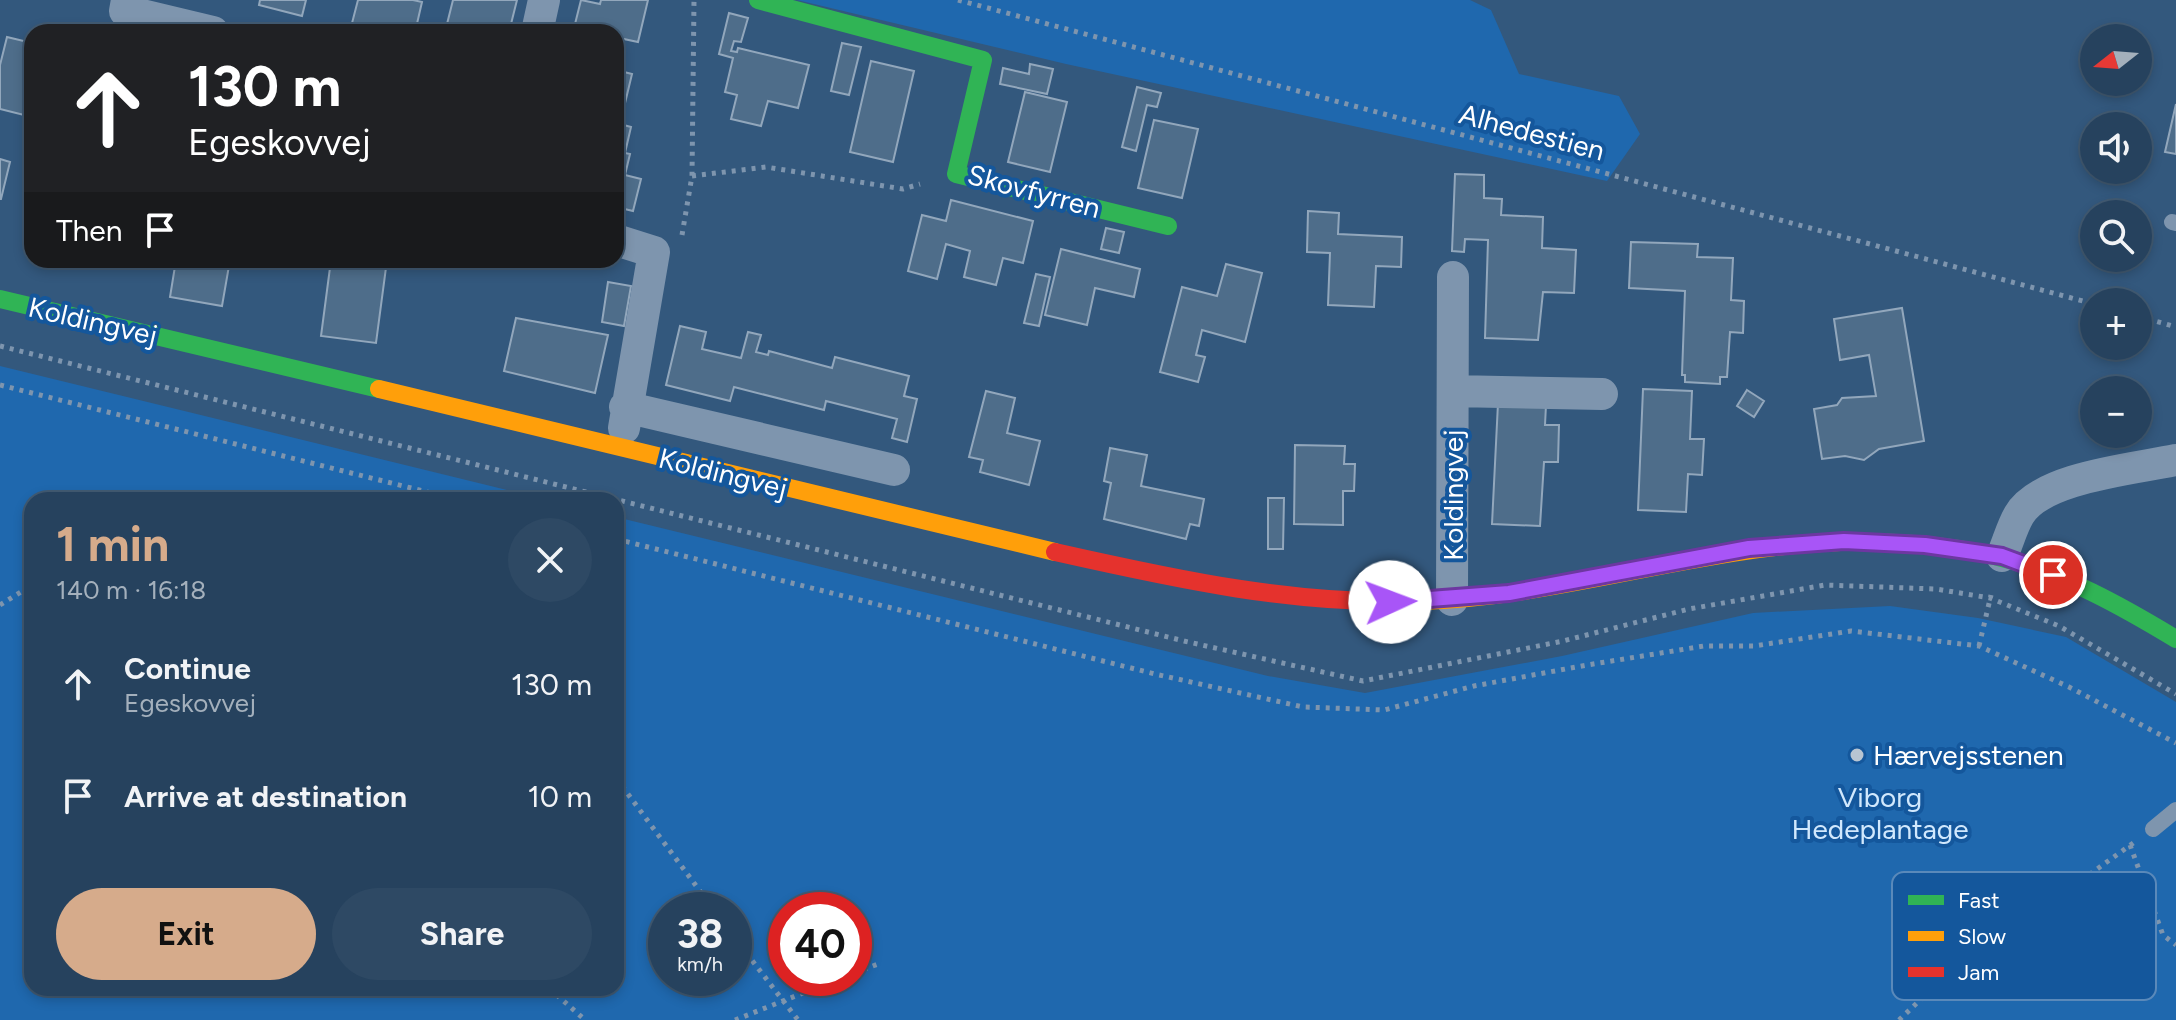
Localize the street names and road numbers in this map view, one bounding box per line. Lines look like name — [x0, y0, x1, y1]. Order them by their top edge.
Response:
street label: Alhedestien — [1456, 96, 1608, 168]
street label: Skovfyrren — [964, 157, 1104, 225]
street label: Koldingvej — [25, 290, 161, 352]
street label: Koldingvej — [1436, 429, 1470, 561]
street label: Koldingvej — [655, 441, 791, 505]

